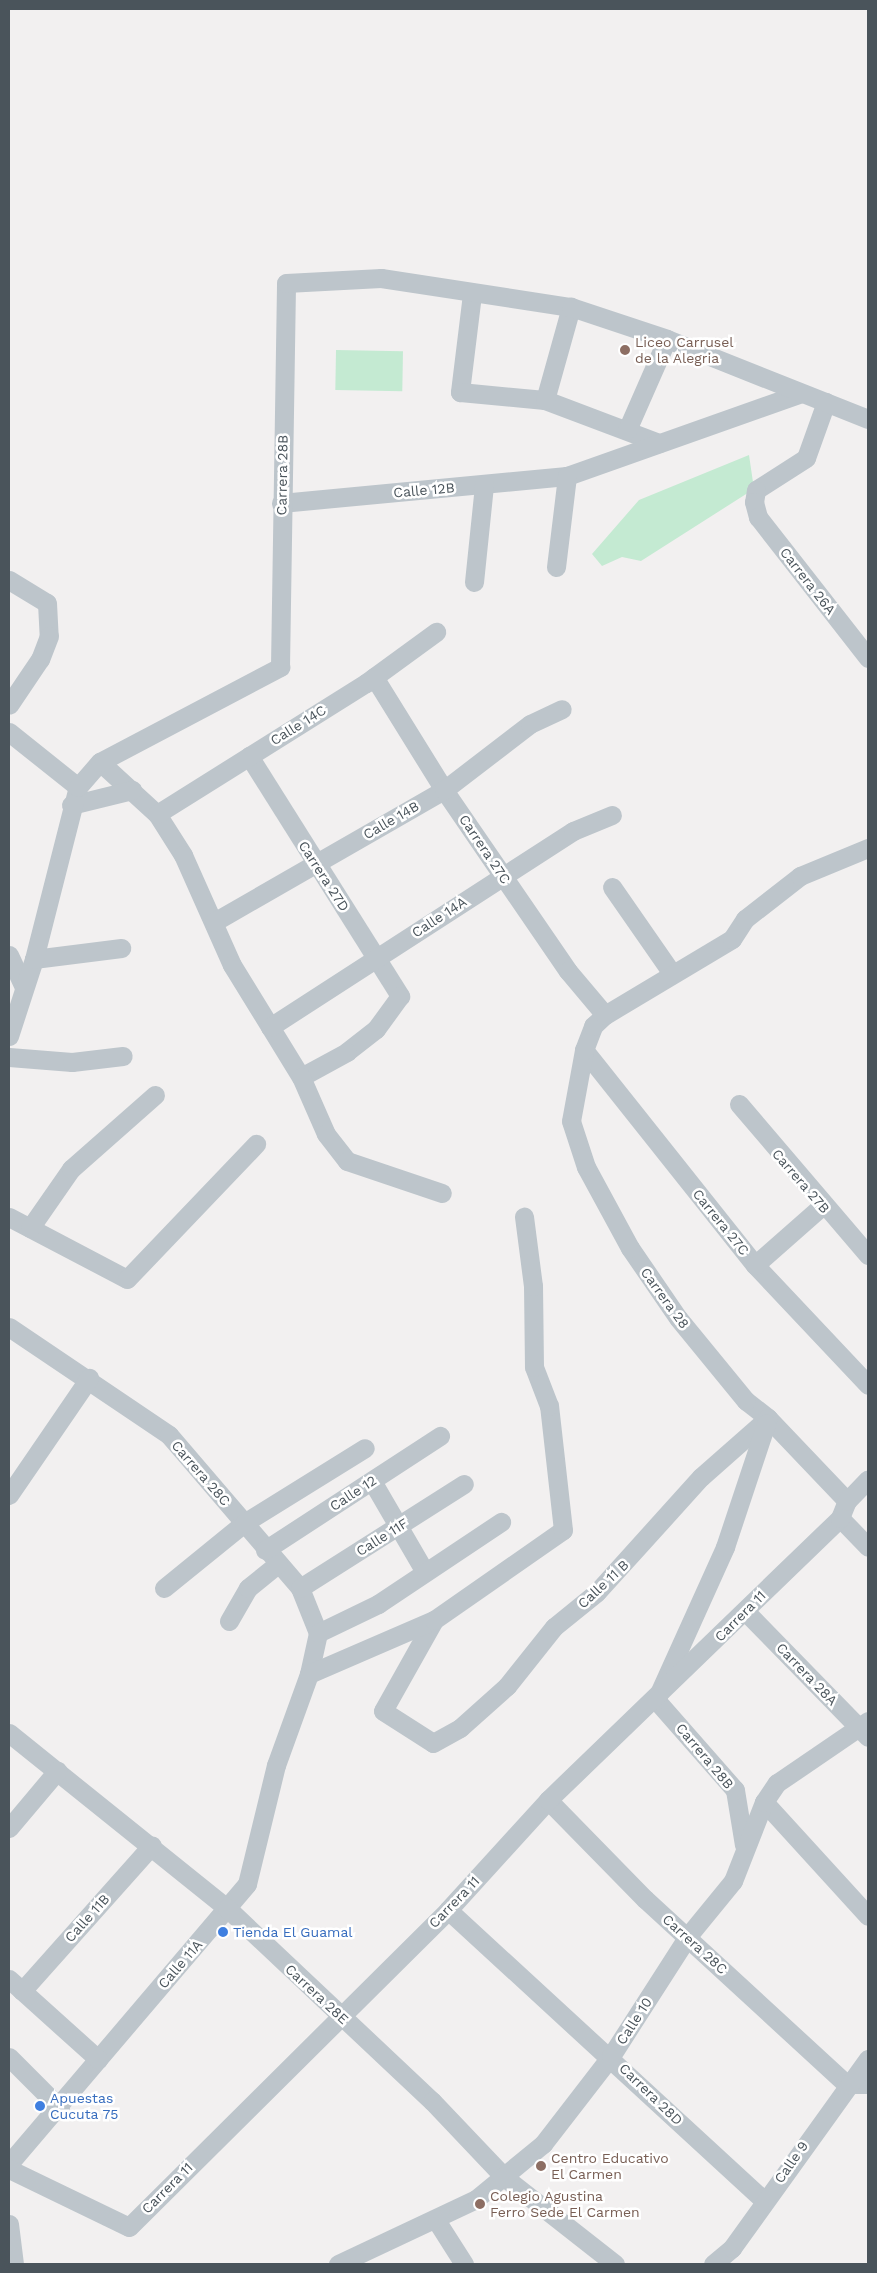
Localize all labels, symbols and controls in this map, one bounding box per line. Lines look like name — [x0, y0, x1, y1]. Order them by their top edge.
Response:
place label: Liceo Carrusel de la Alegria — [635, 334, 734, 367]
marker: Liceo Carrusel de la Alegria — [619, 344, 631, 356]
street label: Carrera 28B — [273, 434, 291, 516]
street label: Calle 12B — [393, 479, 455, 501]
street label: Carrera 26A — [776, 544, 840, 618]
street label: Calle 14C — [267, 701, 329, 749]
street label: Calle 14B — [360, 797, 422, 843]
street label: Carrera 27C — [456, 811, 514, 887]
street label: Carrera 27D — [295, 838, 353, 914]
street label: Calle 14A — [408, 893, 470, 941]
street label: Carrera 27B — [768, 1145, 834, 1217]
street label: Carrera 27C — [689, 1186, 753, 1258]
street label: Carrera 28 — [637, 1264, 693, 1332]
street label: Carrera 28C — [168, 1437, 234, 1509]
street label: Calle 12 — [326, 1472, 380, 1514]
street label: Calle 11F — [353, 1514, 411, 1560]
street label: Calle 11 B — [574, 1556, 632, 1612]
street label: Carrera 11 — [711, 1587, 769, 1645]
street label: Carrera 28A — [773, 1639, 841, 1709]
street label: Carrera 28B — [673, 1720, 737, 1792]
street label: Carrera 11 — [425, 1872, 483, 1932]
street label: Calle 11B — [61, 1890, 113, 1946]
street label: Carrera 28C — [659, 1911, 731, 1977]
place label: Tienda El Guamal — [233, 1924, 353, 1940]
marker: Tienda El Guamal — [217, 1926, 229, 1938]
street label: Calle 11A — [154, 1936, 206, 1992]
street label: Carrera 28E — [282, 1960, 352, 2028]
street label: Calle 10 — [612, 1994, 656, 2048]
street label: Carrera 28D — [616, 2060, 686, 2128]
place label: Apuestas Cucuta 75 — [50, 2090, 119, 2122]
marker: Apuestas Cucuta 75 — [34, 2100, 46, 2112]
street label: Calle 9 — [770, 2138, 812, 2186]
place label: Centro Educativo El Carmen — [551, 2150, 669, 2182]
street label: Carrera 11 — [138, 2159, 196, 2217]
marker: Centro Educativo El Carmen — [535, 2160, 547, 2172]
place label: Colegio Agustina Ferro Sede El Carmen — [490, 2188, 640, 2220]
marker: Colegio Agustina Ferro Sede El Carmen — [474, 2198, 486, 2210]

